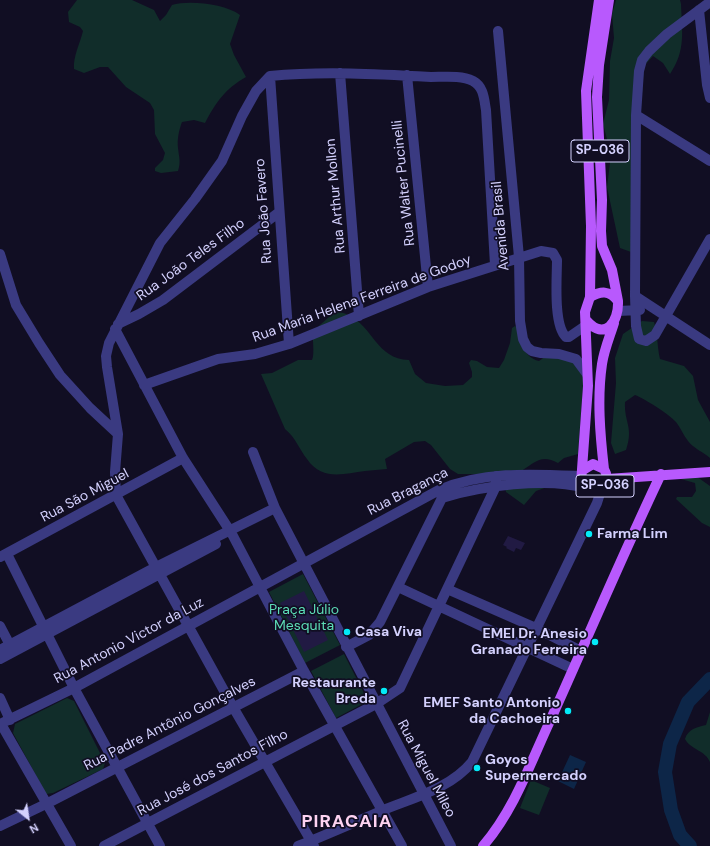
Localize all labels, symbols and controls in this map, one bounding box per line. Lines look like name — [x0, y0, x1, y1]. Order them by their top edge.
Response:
street label: Rua Walter Pucinelli — [389, 119, 419, 247]
street label: Rua Arthur Mollon — [323, 138, 349, 254]
road number: SP-036 — [571, 140, 629, 162]
street label: Rua João Favero — [252, 158, 276, 264]
street label: Avenida Brasil — [489, 181, 513, 271]
street label: Rua João Teles Filho — [134, 215, 248, 305]
street label: Rua Maria Helena Ferreira de Godoy — [250, 251, 474, 347]
street label: Rua Bragança — [365, 465, 451, 519]
street label: Rua São Miguel — [38, 466, 132, 526]
road number: SP-036 — [576, 475, 634, 497]
place label: Farma Lim — [597, 526, 668, 542]
marker: Farma Lim — [584, 529, 594, 539]
street label: Rua Antonio Victor da Luz — [51, 594, 207, 688]
park label: Praça Júlio Mesquita — [269, 602, 339, 634]
place label: Casa Viva — [355, 624, 422, 640]
place label: EMEI Dr. Anesio Granado Ferreira — [471, 626, 587, 658]
marker: Casa Viva — [342, 627, 352, 637]
marker: EMEI Dr. Anesio Granado Ferreira — [590, 637, 600, 647]
street label: Rua Padre Antônio Gonçalves — [81, 673, 259, 775]
place label: Restaurante Breda — [292, 675, 376, 708]
marker: Restaurante Breda — [379, 686, 389, 696]
place label: EMEF Santo Antonio da Cachoeira — [423, 695, 560, 728]
marker: EMEF Santo Antonio da Cachoeira — [563, 706, 573, 716]
street label: Rua Miguel Mileo — [393, 717, 459, 821]
street label: Rua José dos Santos Filho — [135, 726, 291, 820]
place label: Goyos Supermercado — [485, 752, 587, 784]
marker: Goyos Supermercado — [472, 763, 482, 773]
north arrow — [8, 798, 48, 838]
district label: PIRACAIA — [302, 811, 392, 833]
text: N — [27, 820, 41, 836]

